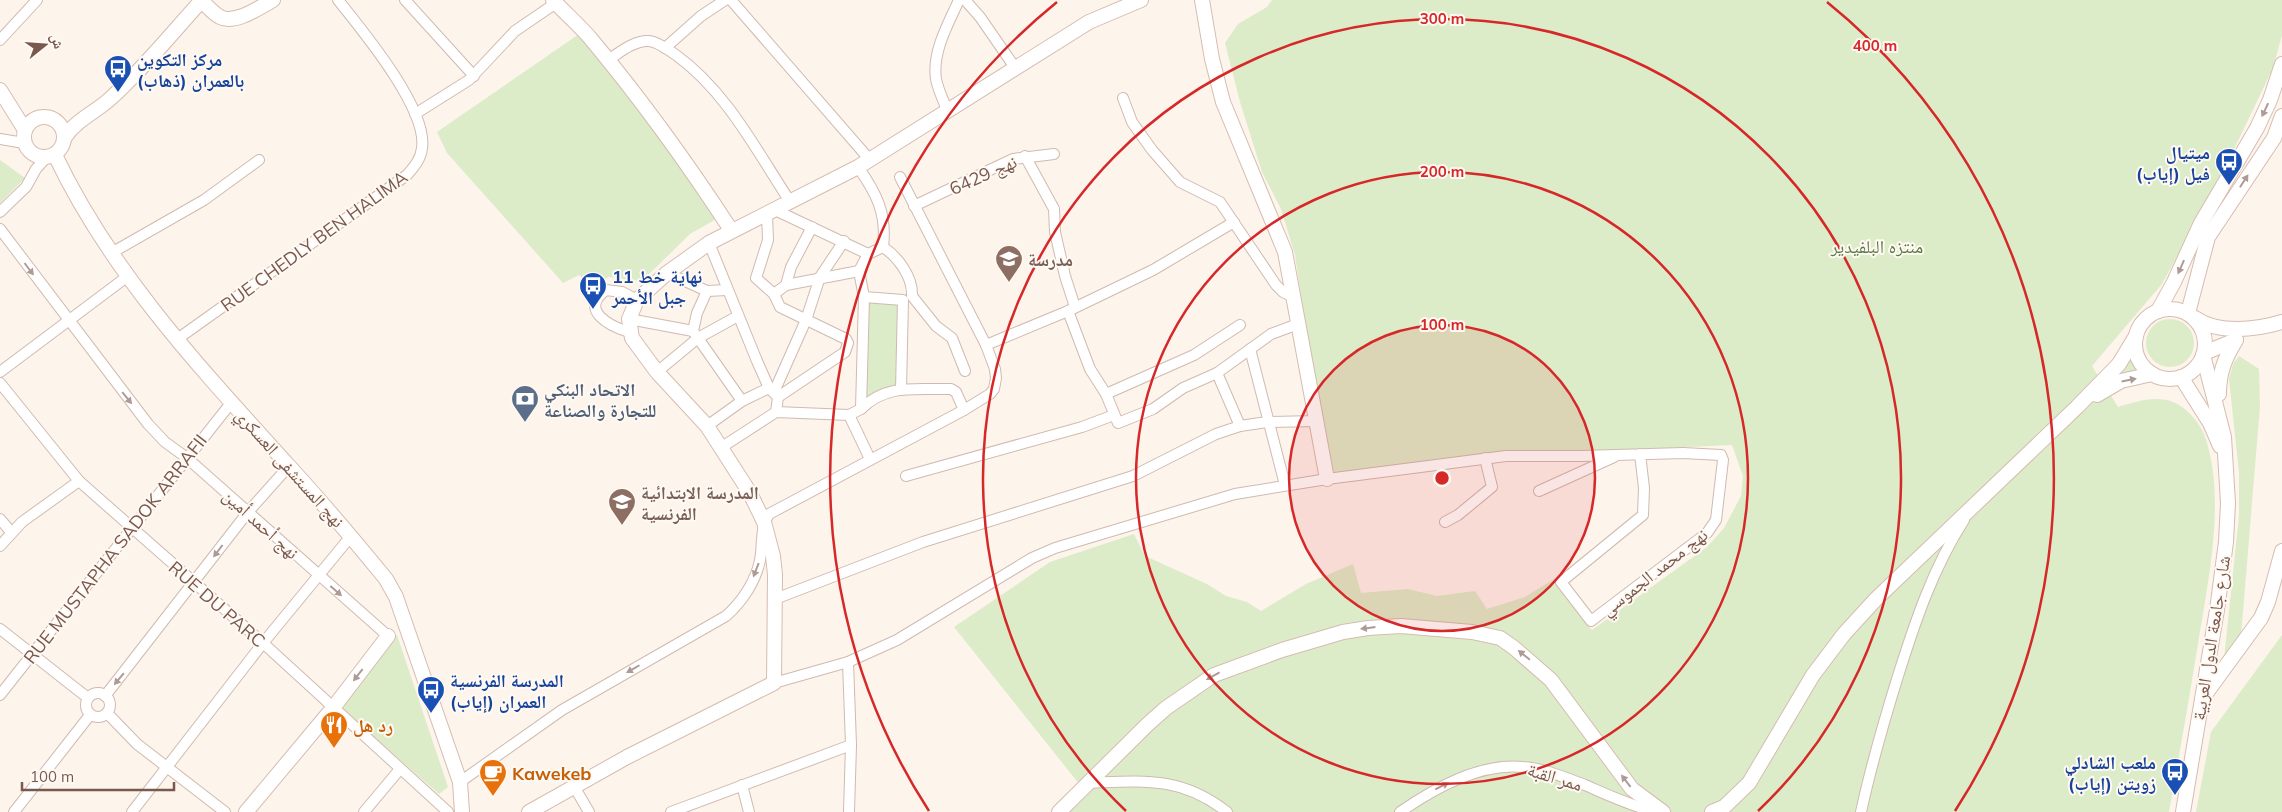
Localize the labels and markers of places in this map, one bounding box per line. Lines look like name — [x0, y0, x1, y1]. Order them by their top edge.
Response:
place label: مركز التكوين بالعمران (ذهاب) — [137, 48, 244, 92]
bus stop icon: مركز التكوين بالعمران (ذهاب) — [103, 54, 133, 93]
place label: ميتيال فيل (إياب) — [2136, 141, 2210, 185]
bus stop icon: ميتيال فيل (إياب) — [2214, 147, 2244, 186]
school or university icon: مدرسة — [994, 244, 1024, 283]
place label: مدرسة — [1028, 248, 1073, 271]
place label: نهاية خط 11 جبل الأحمر — [611, 265, 702, 309]
bus stop icon: نهاية خط 11 جبل الأحمر — [578, 271, 608, 310]
place label: الاتحاد البنكي للتجارة والصناعة — [544, 378, 657, 422]
bank icon: الاتحاد البنكي للتجارة والصناعة — [510, 384, 540, 423]
centre of rings — [1433, 469, 1451, 487]
place label: المدرسة الابتدائية الفرنسية — [641, 481, 759, 525]
school or university icon: المدرسة الابتدائية الفرنسية — [607, 487, 637, 526]
place label: المدرسة الفرنسية العمران (إياب) — [450, 669, 564, 713]
bus stop icon: المدرسة الفرنسية العمران (إياب) — [416, 675, 446, 714]
restaurant icon: رد هل — [319, 710, 349, 749]
place label: رد هل — [353, 714, 393, 737]
place label: ملعب الشادلي زويتن (إياب) — [2064, 751, 2156, 795]
bus stop icon: ملعب الشادلي زويتن (إياب) — [2160, 757, 2190, 796]
cafe icon: Kawekeb — [478, 758, 508, 797]
place label: Kawekeb — [512, 762, 591, 785]

